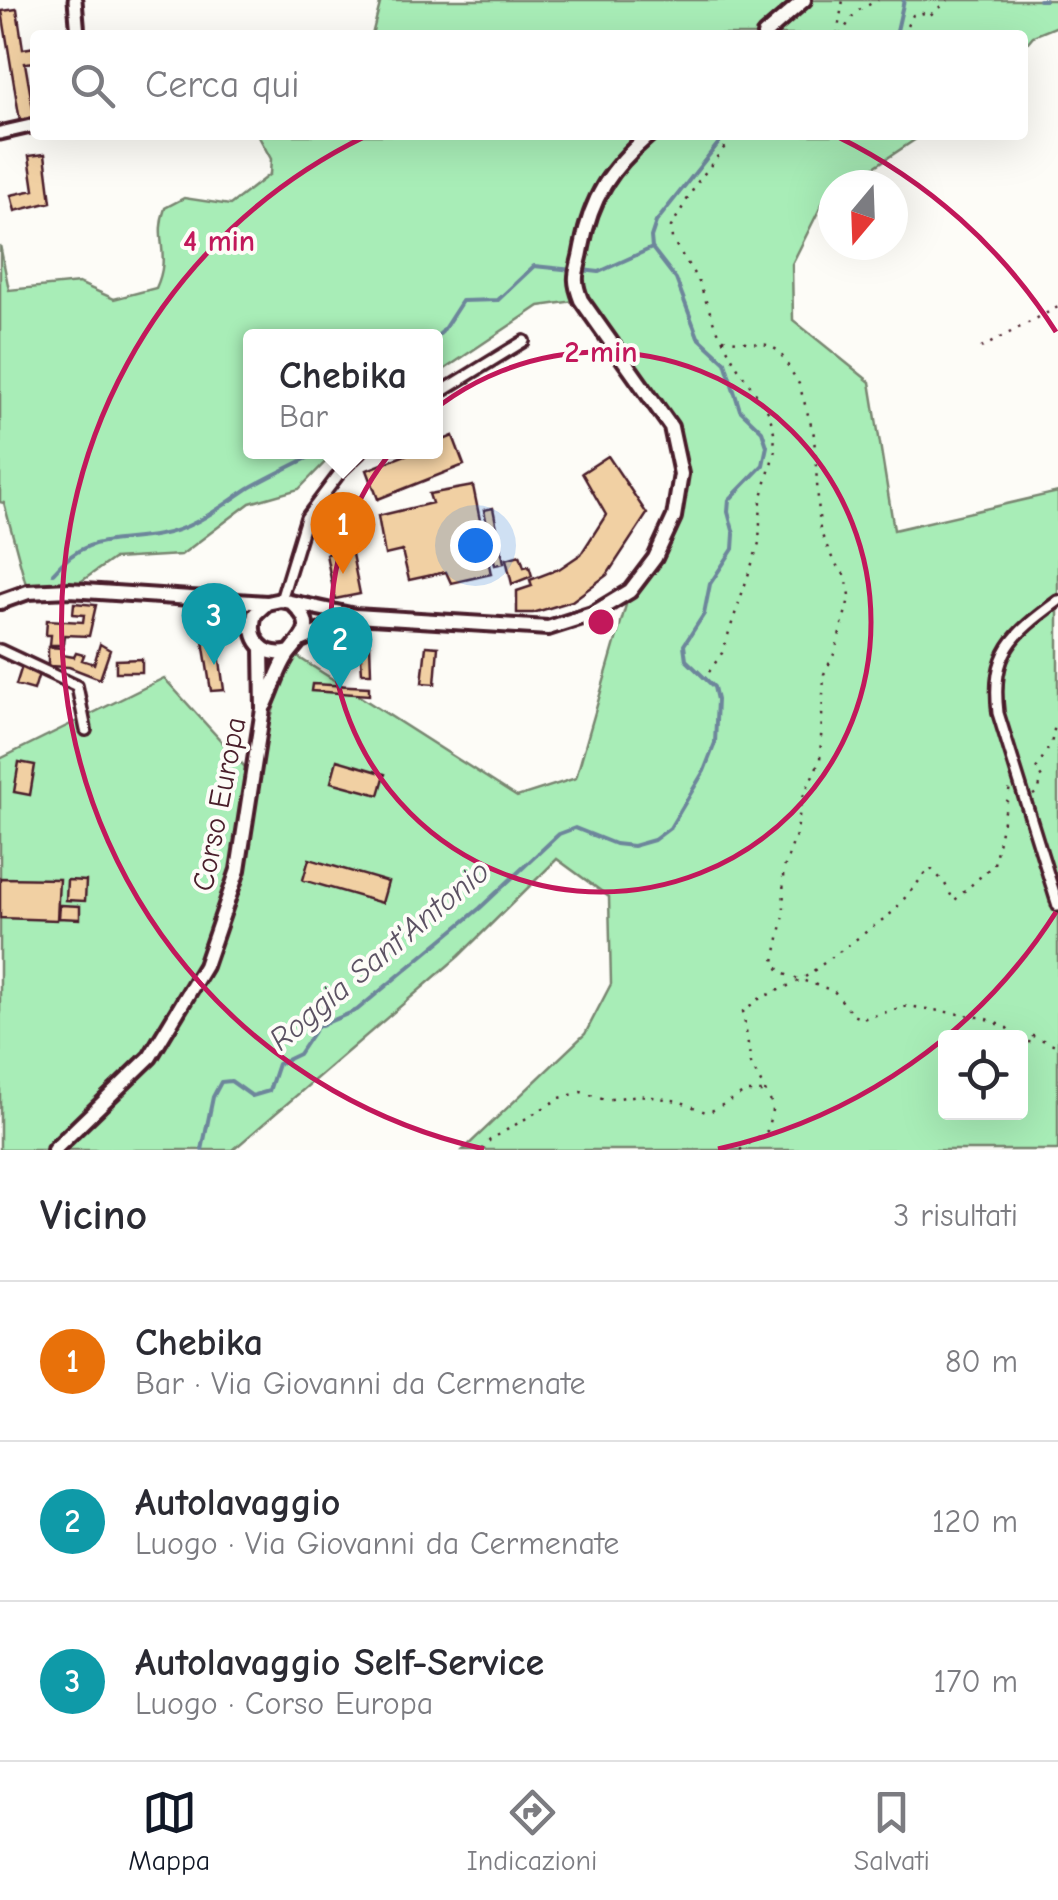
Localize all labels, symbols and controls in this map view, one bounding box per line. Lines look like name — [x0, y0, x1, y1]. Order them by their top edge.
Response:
search box — [30, 30, 1028, 140]
icon: search — [65, 58, 120, 113]
text: Cerca qui — [145, 63, 300, 107]
north arrow — [818, 170, 908, 260]
text: 4 min — [183, 224, 255, 259]
popup — [243, 329, 443, 459]
text: 2 min — [564, 335, 638, 370]
text: Chebika — [279, 354, 407, 398]
text: Bar — [279, 398, 328, 435]
pin: 1 — [310, 492, 376, 574]
your location — [450, 520, 501, 571]
pin: 3 — [182, 582, 246, 665]
centre of rings — [583, 604, 619, 640]
pin: 2 — [308, 606, 372, 689]
street label: Corso Europa — [185, 714, 254, 894]
water label: Roggia Sant'Antonio — [262, 853, 497, 1058]
map controls — [938, 1030, 1028, 1120]
button: locate — [938, 1030, 1028, 1120]
text: Vicino — [40, 1191, 147, 1240]
text: 3 risultati — [893, 1197, 1018, 1234]
text: Chebika — [135, 1321, 263, 1365]
text: 1 — [66, 1343, 79, 1380]
text: 80 m — [945, 1343, 1018, 1380]
text: Bar · Via Giovanni da Cermenate — [135, 1365, 586, 1402]
text: Autolavaggio — [135, 1481, 340, 1525]
text: 2 — [65, 1503, 80, 1540]
text: 120 m — [932, 1503, 1018, 1540]
text: Luogo · Via Giovanni da Cermenate — [135, 1525, 619, 1562]
text: Autolavaggio Self-Service — [135, 1641, 544, 1685]
text: 3 — [65, 1663, 80, 1700]
text: 170 m — [934, 1663, 1018, 1700]
text: Luogo · Corso Europa — [135, 1685, 433, 1722]
tab: Mappa — [128, 1785, 210, 1877]
tab: Indicazioni — [467, 1785, 597, 1877]
tab: Salvati — [854, 1785, 930, 1877]

